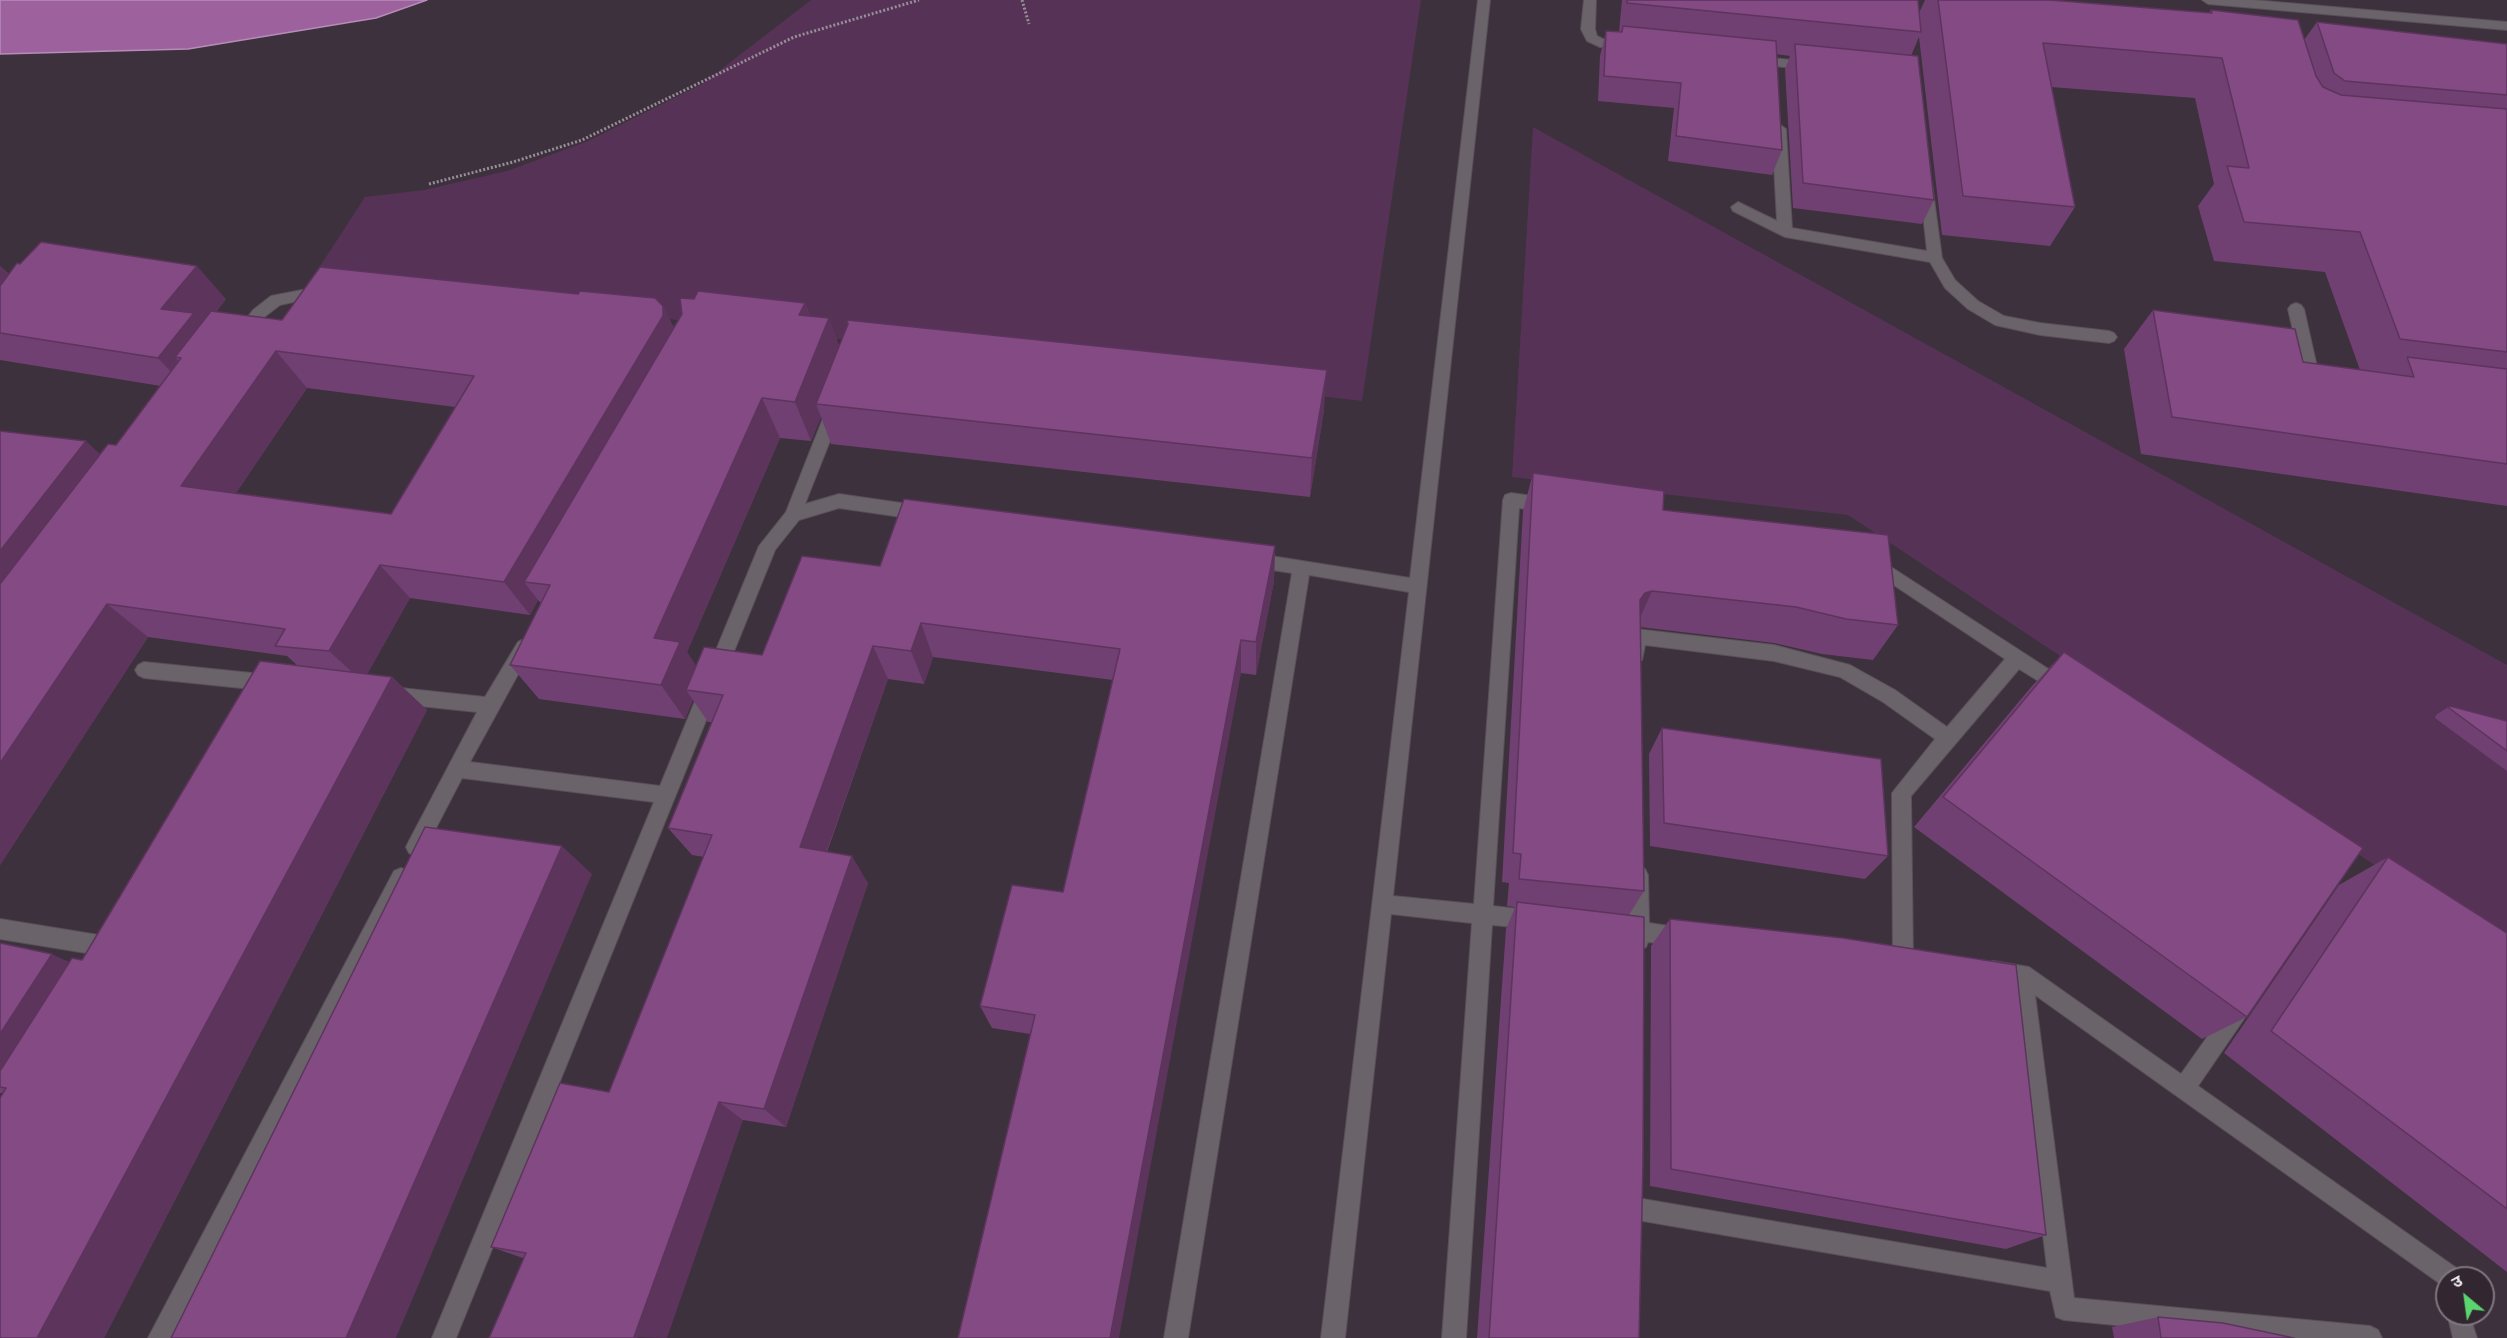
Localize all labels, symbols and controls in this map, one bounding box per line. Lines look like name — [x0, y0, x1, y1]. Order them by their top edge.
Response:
north arrow — [2435, 1266, 2495, 1326]
text: उ — [2448, 1271, 2466, 1292]

